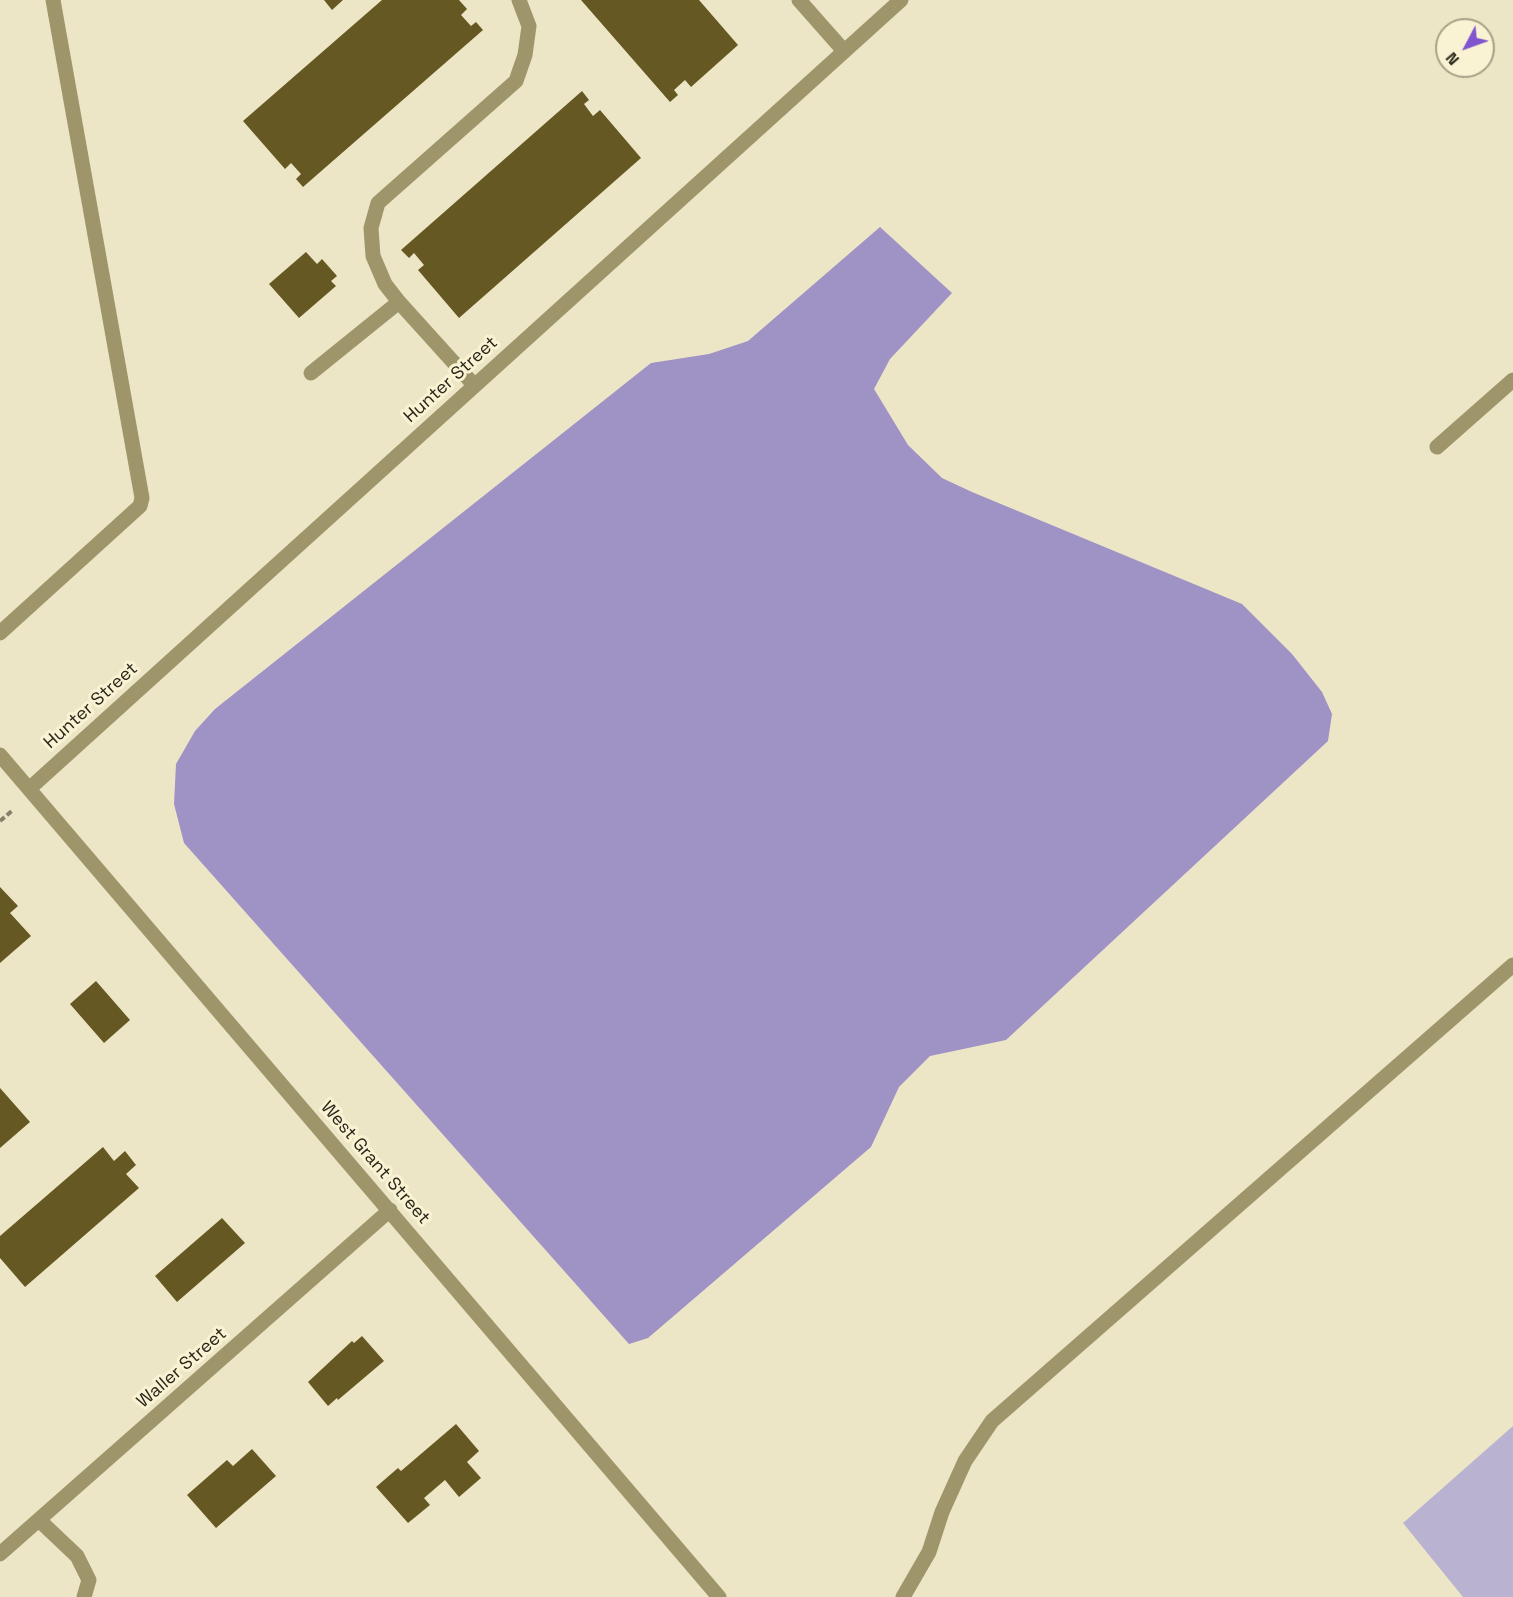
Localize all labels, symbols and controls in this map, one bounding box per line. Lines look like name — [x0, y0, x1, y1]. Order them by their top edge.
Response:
north arrow — [1435, 18, 1495, 78]
text: N — [1441, 48, 1464, 70]
street label: Hunter Street — [400, 332, 502, 428]
street label: Hunter Street — [40, 658, 142, 754]
street label: West Grant Street — [316, 1097, 434, 1229]
street label: Waller Street — [133, 1323, 231, 1413]

